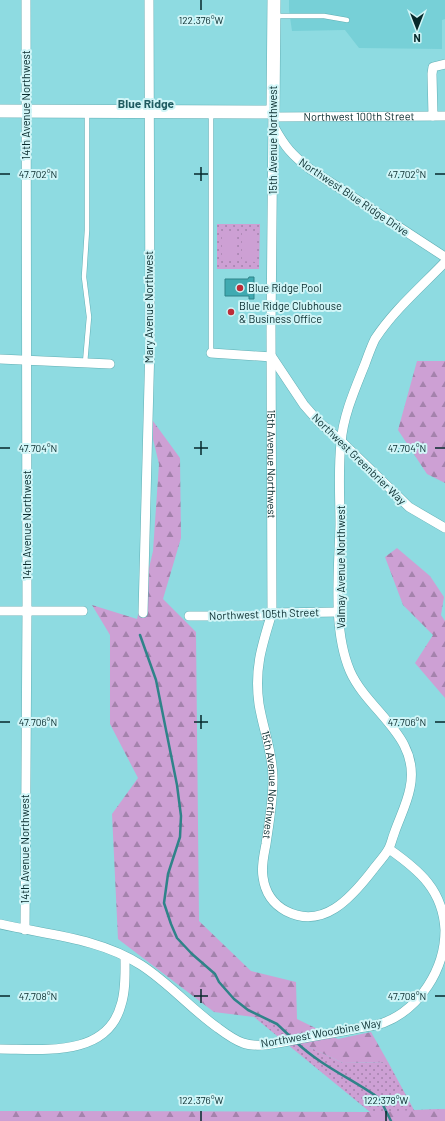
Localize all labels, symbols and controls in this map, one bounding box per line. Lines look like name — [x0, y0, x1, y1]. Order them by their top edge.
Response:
north arrow — [397, 8, 437, 48]
text: 122.376°W — [179, 14, 224, 26]
text: N — [413, 32, 421, 45]
street label: 14th Avenue Northwest — [19, 50, 32, 160]
street label: 15th Avenue Northwest — [266, 85, 279, 195]
district label: Blue Ridge — [118, 96, 175, 110]
street label: Northwest 100th Street — [303, 109, 415, 123]
street label: Northwest Blue Ridge Drive — [297, 155, 412, 238]
text: 47.702°N — [19, 168, 57, 180]
text: 47.702°N — [388, 168, 426, 180]
street label: Mary Avenue Northwest — [142, 251, 155, 363]
place label: Blue Ridge Pool — [248, 281, 322, 294]
marker: Blue Ridge Pool — [235, 283, 245, 293]
place label: Blue Ridge Clubhouse & Business Office — [239, 299, 342, 325]
marker: Blue Ridge Clubhouse & Business Office — [226, 307, 236, 317]
street label: 15th Avenue Northwest — [265, 409, 279, 519]
street label: Northwest Greenbrier Way — [310, 410, 409, 507]
text: 47.704°N — [19, 442, 57, 454]
text: 47.704°N — [388, 442, 426, 454]
street label: 14th Avenue Northwest — [20, 470, 33, 580]
street label: Valmay Avenue Northwest — [334, 505, 347, 629]
street label: Northwest 105th Street — [209, 605, 319, 622]
text: 47.706°N — [19, 716, 57, 728]
text: 47.706°N — [388, 716, 426, 728]
street label: 15th Avenue Northwest — [259, 729, 280, 840]
street label: 14th Avenue Northwest — [18, 794, 31, 904]
text: 47.708°N — [19, 990, 57, 1002]
text: 47.708°N — [388, 990, 426, 1002]
street label: Northwest Woodbine Way — [260, 1016, 382, 1050]
text: 122.376°W — [179, 1094, 224, 1106]
text: 122.378°W — [364, 1094, 409, 1106]

